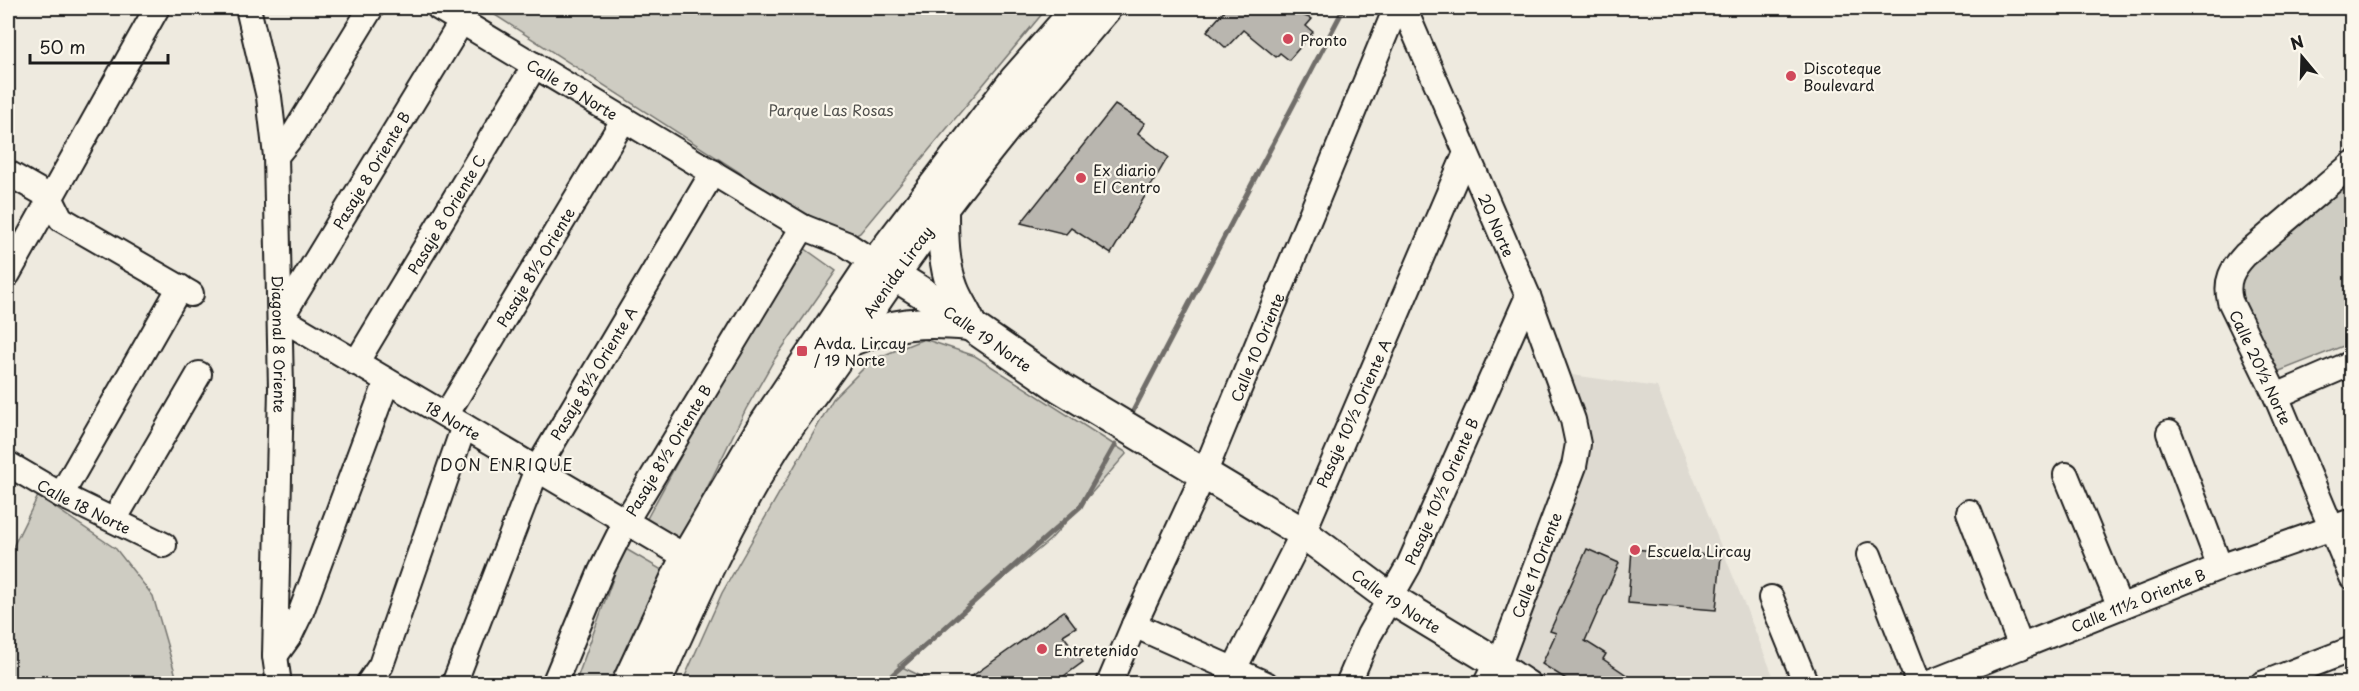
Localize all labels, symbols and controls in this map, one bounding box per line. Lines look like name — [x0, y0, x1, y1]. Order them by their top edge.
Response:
scale bar — [30, 27, 168, 65]
north arrow — [2272, 27, 2332, 87]
place label: Pronto — [1300, 28, 1347, 51]
text: N — [2287, 28, 2307, 55]
marker: Pronto — [1281, 32, 1295, 46]
text: 50 m — [39, 33, 86, 60]
street label: Calle 19 Norte — [523, 52, 623, 125]
place label: Discoteque Boulevard — [1803, 56, 1881, 96]
marker: Discoteque Boulevard — [1784, 69, 1798, 83]
park label: Parque Las Rosas — [768, 98, 894, 121]
street label: Pasaje 8 Oriente B — [327, 107, 415, 233]
street label: Pasaje 8 Oriente C — [401, 150, 490, 278]
place label: Ex diario El Centro — [1093, 158, 1161, 198]
marker: Ex diario El Centro — [1074, 171, 1088, 185]
street label: 20 Norte — [1474, 189, 1521, 260]
street label: Pasaje 8½ Oriente — [490, 203, 580, 331]
street label: Avenida Lircay — [856, 220, 938, 322]
street label: Diagonal 8 Oriente — [267, 275, 293, 413]
street label: Calle 10 Oriente — [1224, 289, 1289, 405]
street label: Calle 19 Norte — [939, 299, 1037, 376]
street label: Pasaje 8½ Oriente A — [544, 302, 642, 444]
street label: Calle 20½ Norte — [2224, 306, 2298, 428]
place label: Avda. Lircay / 19 Norte — [814, 331, 906, 371]
street label: Pasaje 10½ Oriente A — [1310, 335, 1396, 491]
marker: Avda. Lircay / 19 Norte — [795, 344, 809, 358]
street label: Pasaje 8½ Oriente B — [619, 380, 717, 520]
street label: 18 Norte — [421, 394, 485, 445]
street label: Pasaje 10½ Oriente B — [1398, 414, 1484, 568]
district label: DON ENRIQUE — [440, 452, 574, 476]
street label: Calle 18 Norte — [33, 472, 135, 539]
street label: Calle 11 Oriente — [1505, 509, 1567, 621]
place label: Escuela Lircay — [1647, 539, 1751, 562]
marker: Escuela Lircay — [1628, 543, 1642, 557]
street label: Calle 19 Norte — [1347, 562, 1446, 638]
street label: Calle 11½ Oriente B — [2067, 562, 2209, 638]
place label: Entretenido — [1054, 638, 1138, 661]
marker: Entretenido — [1035, 642, 1049, 656]

